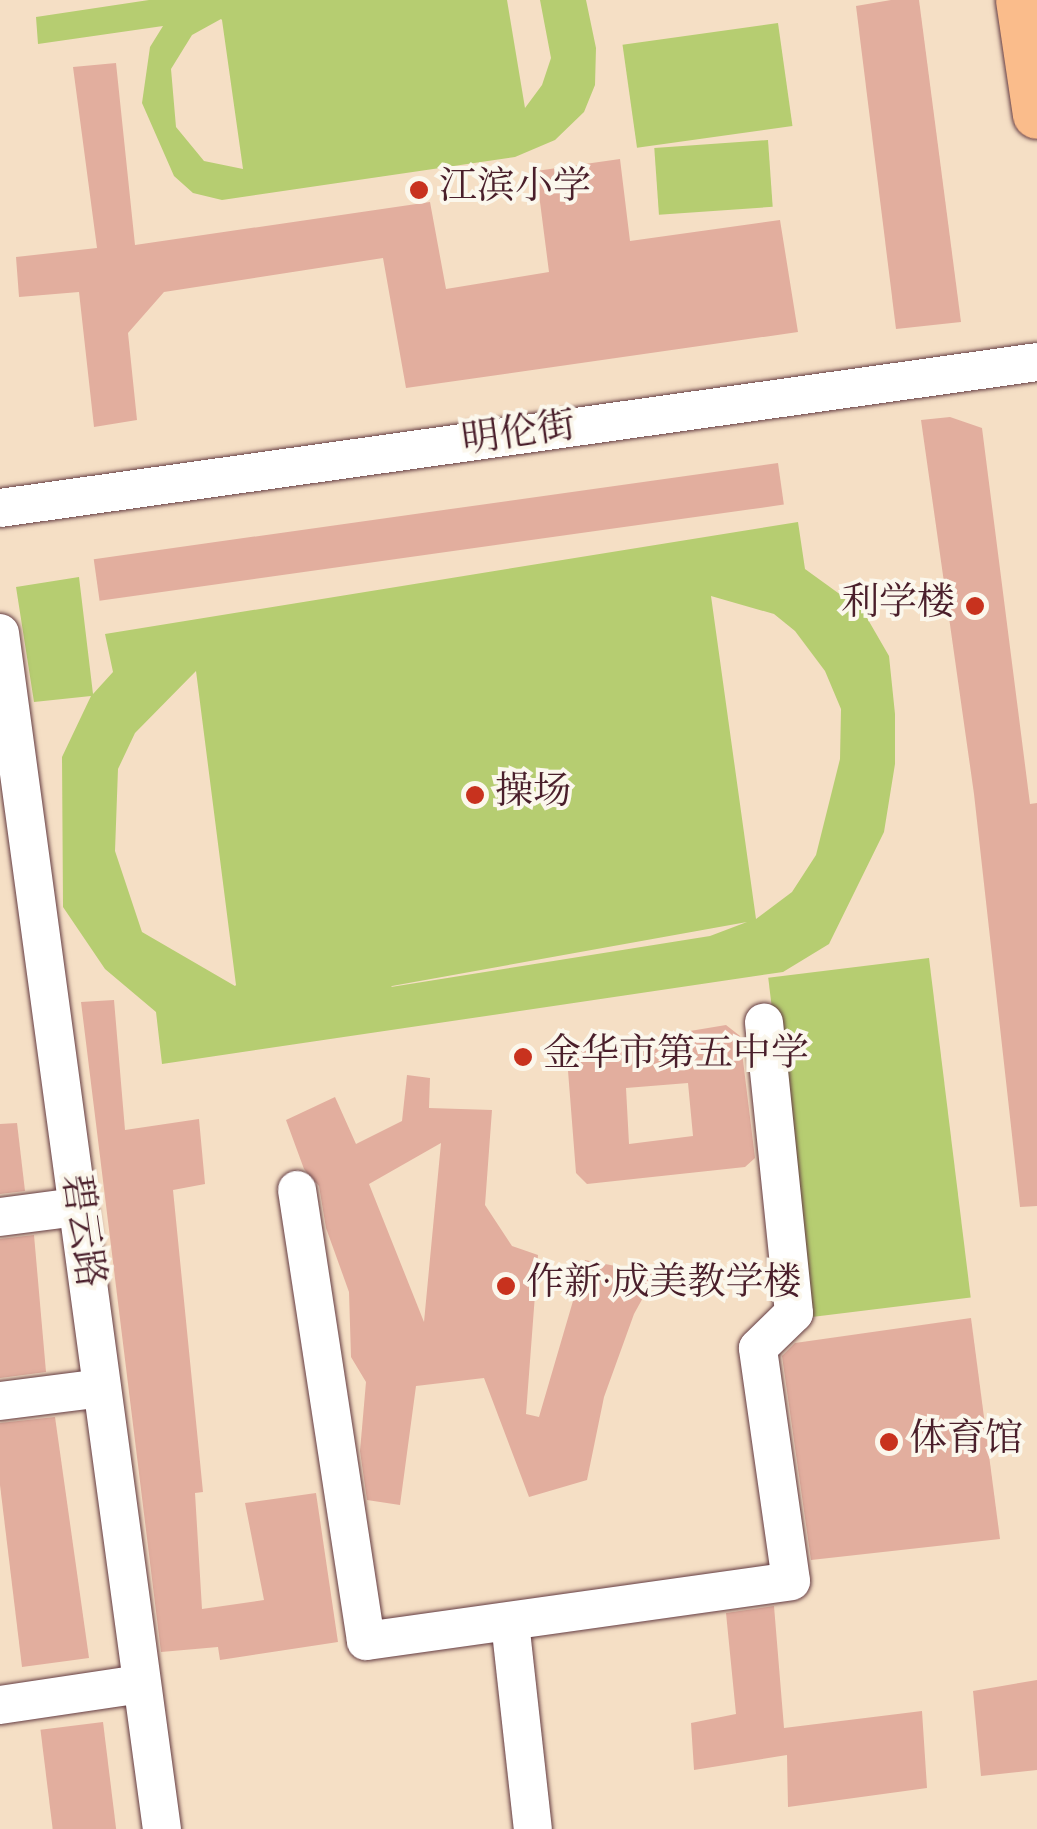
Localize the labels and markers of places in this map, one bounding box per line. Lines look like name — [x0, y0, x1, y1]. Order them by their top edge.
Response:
place label: 江滨小学 — [439, 167, 591, 213]
marker: 江滨小学 — [408, 179, 430, 201]
place label: 利学楼 — [841, 583, 955, 629]
marker: 利学楼 — [964, 595, 986, 617]
place label: 操场 — [495, 772, 571, 818]
marker: 操场 — [464, 784, 486, 806]
place label: 金华市第五中学 — [543, 1034, 809, 1080]
marker: 金华市第五中学 — [512, 1046, 534, 1068]
place label: 作新·成美教学楼 — [526, 1263, 802, 1309]
marker: 作新·成美教学楼 — [495, 1275, 517, 1297]
place label: 体育馆 — [909, 1419, 1023, 1465]
marker: 体育馆 — [878, 1431, 900, 1453]

